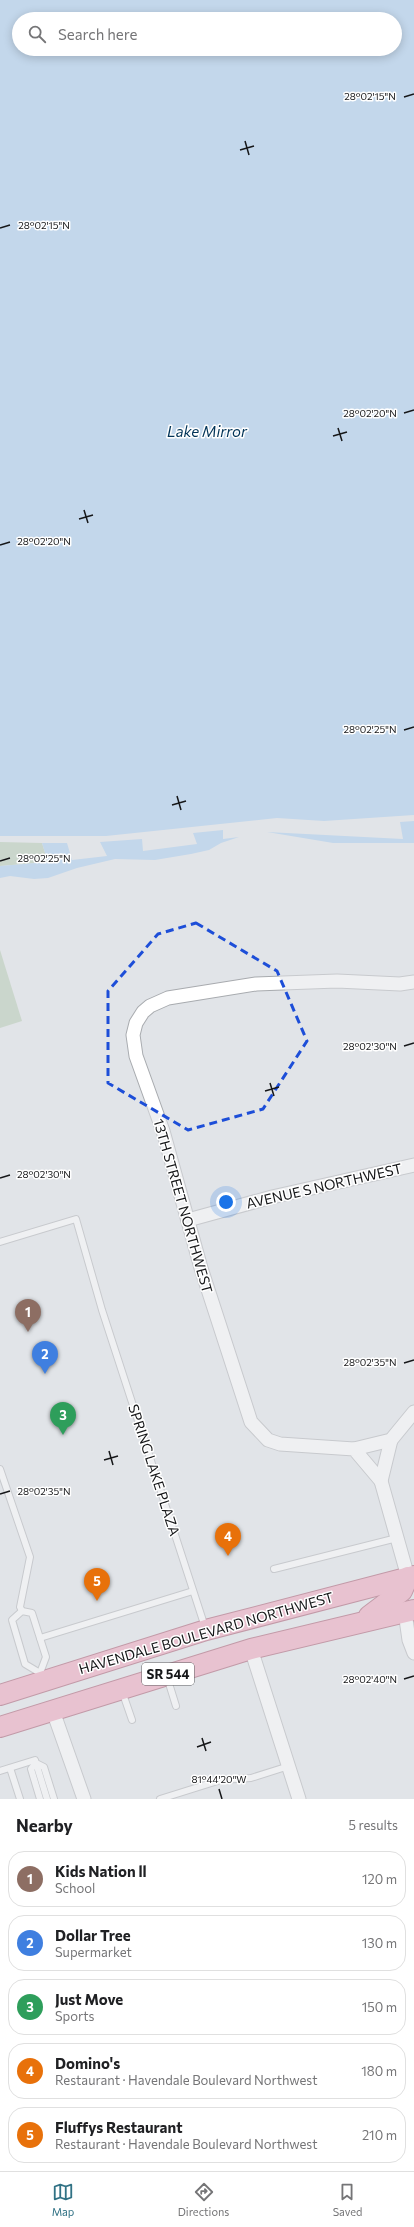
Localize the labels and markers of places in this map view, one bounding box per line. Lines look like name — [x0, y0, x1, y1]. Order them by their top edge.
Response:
pin: 1 — [15, 1299, 41, 1332]
pin: 2 — [32, 1341, 58, 1374]
pin: 3 — [50, 1402, 76, 1435]
pin: 4 — [215, 1523, 241, 1556]
pin: 5 — [84, 1568, 110, 1601]

